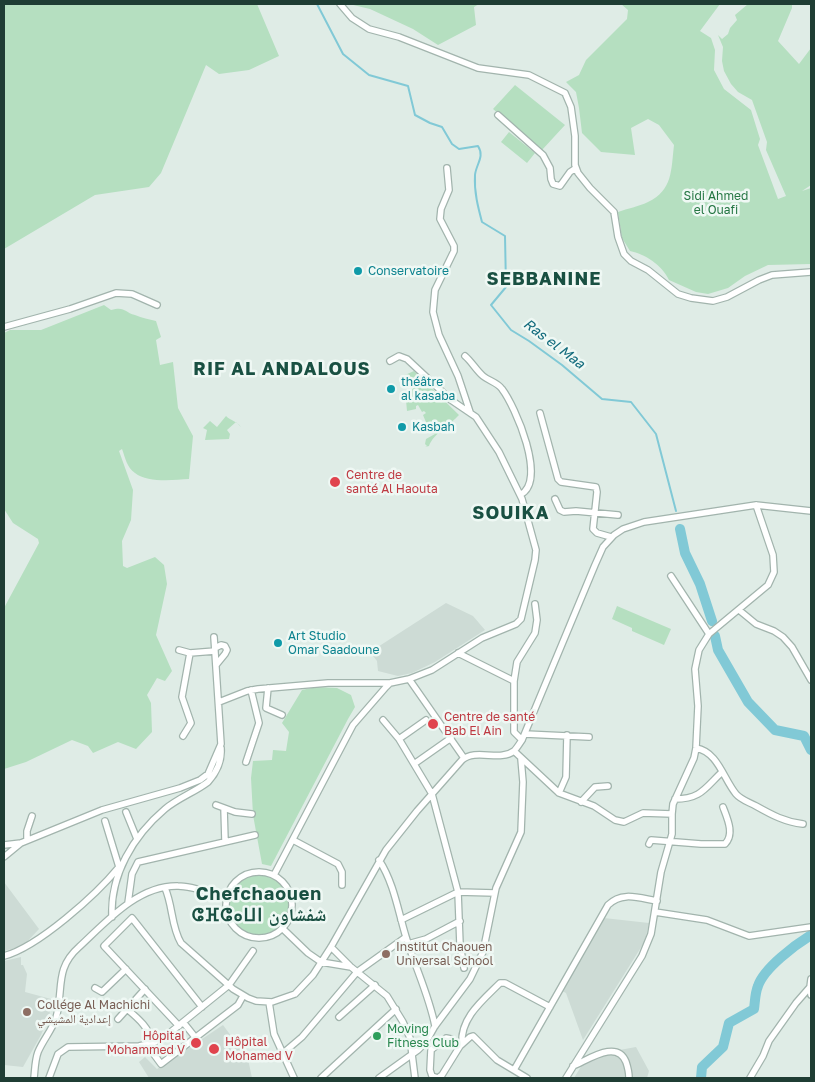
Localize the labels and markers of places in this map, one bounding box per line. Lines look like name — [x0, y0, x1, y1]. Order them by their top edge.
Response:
place label: Conservatoire — [368, 264, 449, 278]
marker: Conservatoire — [352, 265, 364, 277]
place label: théâtre al kasaba — [401, 375, 455, 403]
marker: théâtre al kasaba — [385, 383, 397, 395]
place label: Kasbah — [412, 420, 455, 434]
marker: Kasbah — [396, 421, 408, 433]
place label: Centre de santé Al Haouta — [346, 468, 438, 496]
marker: Centre de santé Al Haouta — [328, 475, 342, 489]
place label: Art Studio Omar Saadoune — [288, 629, 379, 657]
marker: Art Studio Omar Saadoune — [272, 637, 284, 649]
place label: Centre de santé Bab El Ain — [444, 710, 535, 738]
marker: Centre de santé Bab El Ain — [426, 717, 440, 731]
place label: Institut Chaouen Universal School — [396, 940, 493, 968]
marker: Institut Chaouen Universal School — [380, 948, 392, 960]
place label: Collége Al Machichi إعدادية المشيشي — [37, 998, 150, 1026]
marker: Collége Al Machichi إعدادية المشيشي — [21, 1006, 33, 1018]
place label: Moving Fitness Club — [387, 1022, 459, 1050]
place label: Hôpital Mohammed V — [107, 1029, 185, 1057]
marker: Moving Fitness Club — [371, 1030, 383, 1042]
place label: Hôpital Mohamed V — [225, 1035, 293, 1063]
marker: Hôpital Mohammed V — [189, 1036, 203, 1050]
marker: Hôpital Mohamed V — [207, 1042, 221, 1056]

